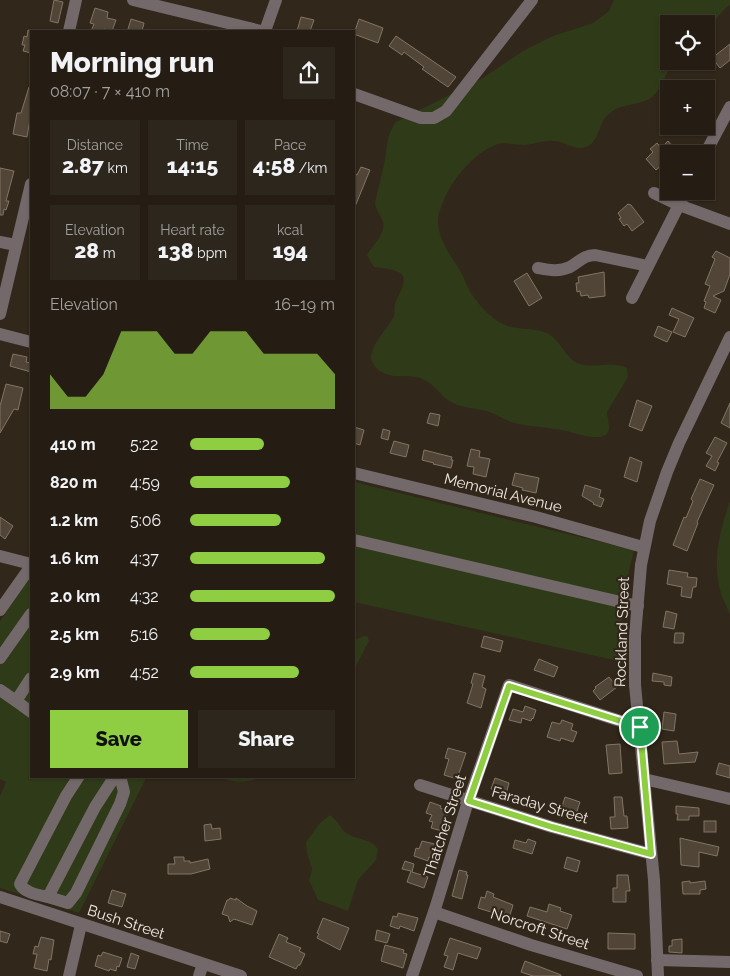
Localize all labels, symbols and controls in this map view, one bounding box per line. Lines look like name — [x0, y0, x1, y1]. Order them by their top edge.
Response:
map controls — [660, 15, 715, 200]
button: locate — [660, 15, 715, 70]
text: Morning run — [50, 46, 214, 79]
button: share — [283, 47, 335, 99]
button: + — [660, 80, 715, 135]
text: 08:07 · 7 × 410 m — [50, 82, 170, 101]
text: Distance — [67, 137, 123, 153]
text: Time — [176, 137, 209, 153]
text: Pace — [274, 137, 306, 153]
button: − — [660, 145, 715, 200]
text: 2.87 — [62, 153, 104, 178]
text: 14:15 — [167, 153, 218, 178]
text: 4:58 — [253, 153, 295, 178]
text: km — [104, 160, 128, 176]
text: /km — [295, 160, 327, 176]
text: Elevation — [65, 222, 125, 238]
text: Heart rate — [160, 222, 225, 238]
text: kcal — [277, 222, 303, 238]
text: 28 — [74, 238, 99, 263]
text: 138 — [158, 238, 193, 263]
text: 194 — [272, 238, 308, 263]
text: m — [99, 245, 116, 261]
text: bpm — [193, 245, 227, 261]
text: Elevation — [50, 295, 118, 314]
text: 16–19 m — [274, 295, 335, 314]
text: 410 m — [50, 435, 96, 454]
text: 5:22 — [130, 435, 158, 454]
street label: Memorial Avenue — [442, 470, 564, 516]
text: 820 m — [50, 473, 97, 492]
text: 4:59 — [130, 473, 160, 492]
text: 1.2 km — [50, 511, 98, 530]
text: 5:06 — [130, 511, 161, 530]
text: 1.6 km — [50, 549, 99, 568]
text: 4:37 — [130, 549, 159, 568]
street label: Rockland Street — [611, 577, 633, 687]
text: 2.0 km — [50, 587, 100, 606]
text: 4:32 — [130, 587, 159, 606]
text: 2.5 km — [50, 625, 99, 644]
text: 5:16 — [130, 625, 158, 644]
text: 2.9 km — [50, 663, 100, 682]
text: 4:52 — [130, 663, 159, 682]
pin — [619, 706, 661, 748]
button: Save — [50, 710, 188, 768]
button: Share — [198, 710, 335, 768]
icon: arrive — [626, 713, 654, 741]
street label: Thatcher Street — [420, 772, 470, 880]
street label: Faraday Street — [490, 783, 590, 827]
street label: Bush Street — [85, 901, 167, 943]
street label: Norcroft Street — [488, 905, 592, 953]

